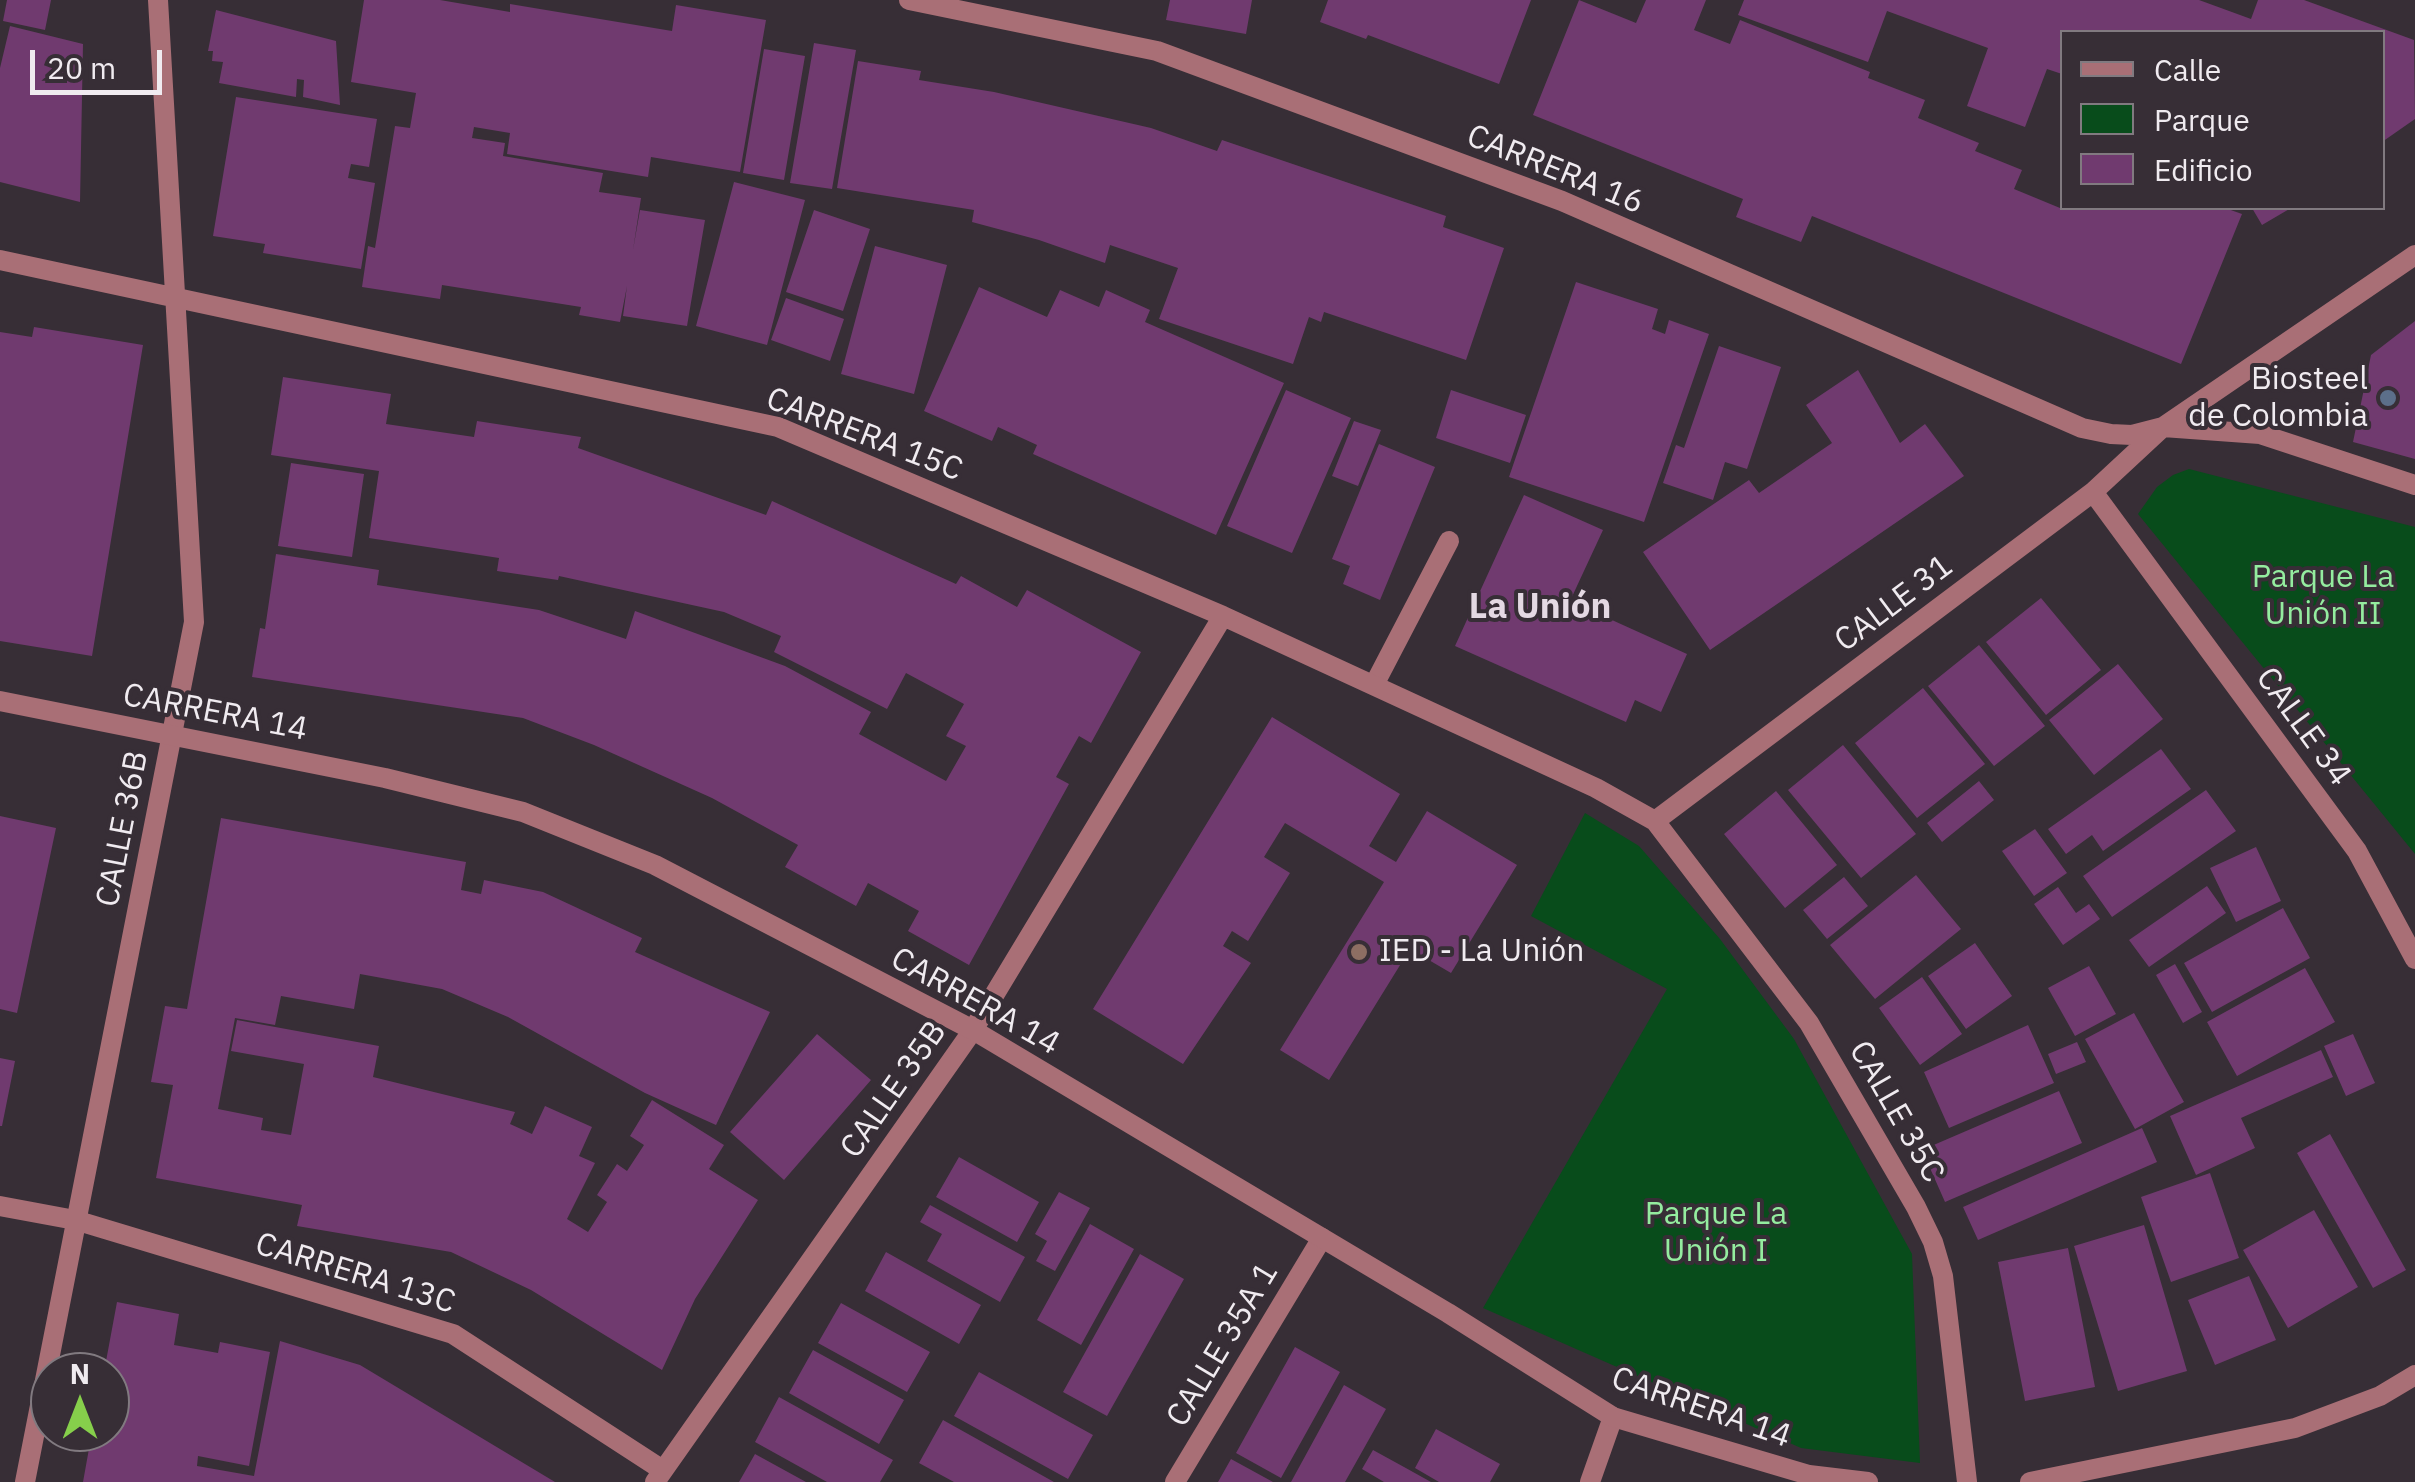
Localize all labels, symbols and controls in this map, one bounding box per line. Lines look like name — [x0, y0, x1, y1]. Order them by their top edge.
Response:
scale bar — [35, 30, 168, 92]
legend — [2060, 30, 2385, 210]
text: 20 m — [47, 48, 116, 87]
text: Calle — [2154, 50, 2221, 89]
text: Parque — [2154, 100, 2250, 139]
street label: CARRERA 16 — [1461, 117, 1649, 223]
text: Edificio — [2154, 150, 2253, 189]
place label: Biosteel de Colombia — [2188, 361, 2368, 436]
street label: CARRERA 15C — [761, 380, 967, 490]
marker: Biosteel de Colombia — [2377, 387, 2399, 409]
street label: CALLE 31 — [1828, 547, 1960, 661]
park label: Parque La Unión II — [2252, 559, 2394, 634]
district label: La Unión — [1469, 587, 1611, 629]
street label: CALLE 34 — [2247, 660, 2359, 794]
street label: CARRERA 14 — [120, 676, 310, 750]
street label: CALLE 36B — [89, 748, 157, 910]
place label: IED - La Unión — [1379, 933, 1584, 971]
street label: CARRERA 14 — [884, 940, 1066, 1064]
marker: IED - La Unión — [1348, 941, 1370, 963]
street label: CALLE 35B — [833, 1014, 955, 1166]
street label: CALLE 35C — [1840, 1034, 1952, 1190]
park label: Parque La Unión I — [1645, 1196, 1787, 1271]
street label: CARRERA 13C — [250, 1225, 460, 1323]
street label: CALLE 35A 1 — [1159, 1256, 1287, 1434]
north arrow — [30, 1352, 130, 1452]
text: N — [70, 1355, 90, 1392]
street label: CARRERA 14 — [1606, 1359, 1796, 1457]

